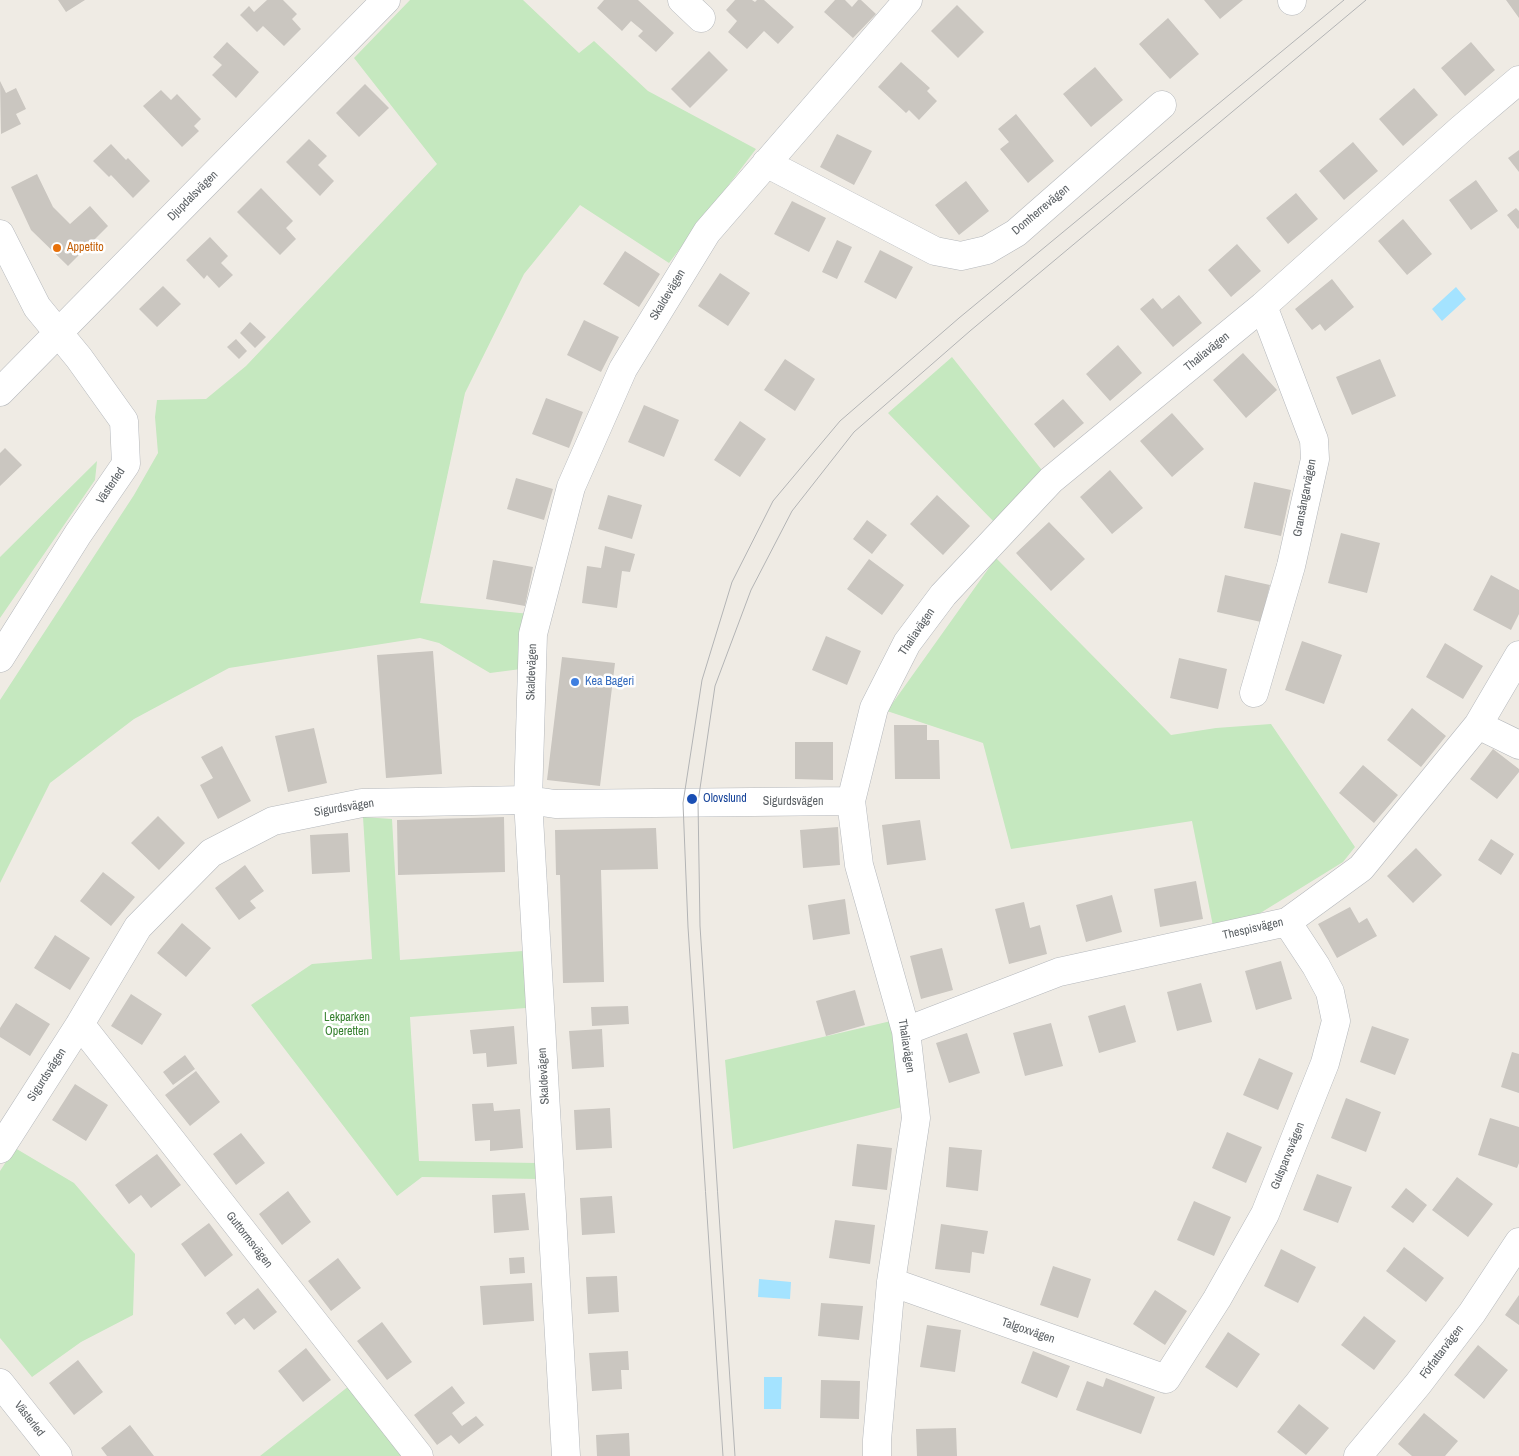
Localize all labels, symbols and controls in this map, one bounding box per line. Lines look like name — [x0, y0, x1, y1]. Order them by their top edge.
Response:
street label: Djupdalsvägen — [165, 168, 221, 224]
street label: Domherrevägen — [1009, 182, 1073, 238]
place label: Appetito — [67, 241, 104, 255]
marker: Appetito — [51, 242, 63, 254]
street label: Skaldevägen — [647, 267, 689, 323]
street label: Thaliavägen — [1181, 329, 1233, 375]
street label: Gransångarvägen — [1290, 458, 1320, 538]
street label: Västerled — [94, 465, 128, 507]
street label: Thaliavägen — [896, 606, 938, 658]
street label: Skaldevägen — [524, 643, 540, 701]
place label: Kea Bageri — [585, 675, 634, 689]
marker: Kea Bageri — [569, 676, 581, 688]
marker: Olovslund — [685, 792, 699, 806]
place label: Olovslund — [703, 792, 747, 806]
street label: Sigurdsvägen — [763, 795, 823, 809]
street label: Sigurdsvägen — [313, 796, 375, 820]
street label: Thespisvägen — [1221, 915, 1285, 943]
park label: Lekparken Operetten — [324, 1011, 370, 1039]
street label: Thaliavägen — [895, 1018, 917, 1074]
street label: Sigurdsvägen — [24, 1046, 70, 1104]
street label: Skaldevägen — [535, 1047, 553, 1105]
street label: Gulsparvsvägen — [1268, 1120, 1308, 1192]
street label: Guttormsvägen — [223, 1209, 275, 1271]
street label: Talgoxvägen — [999, 1315, 1057, 1347]
street label: Författarvägen — [1417, 1322, 1467, 1382]
street label: Västerled — [11, 1398, 47, 1440]

